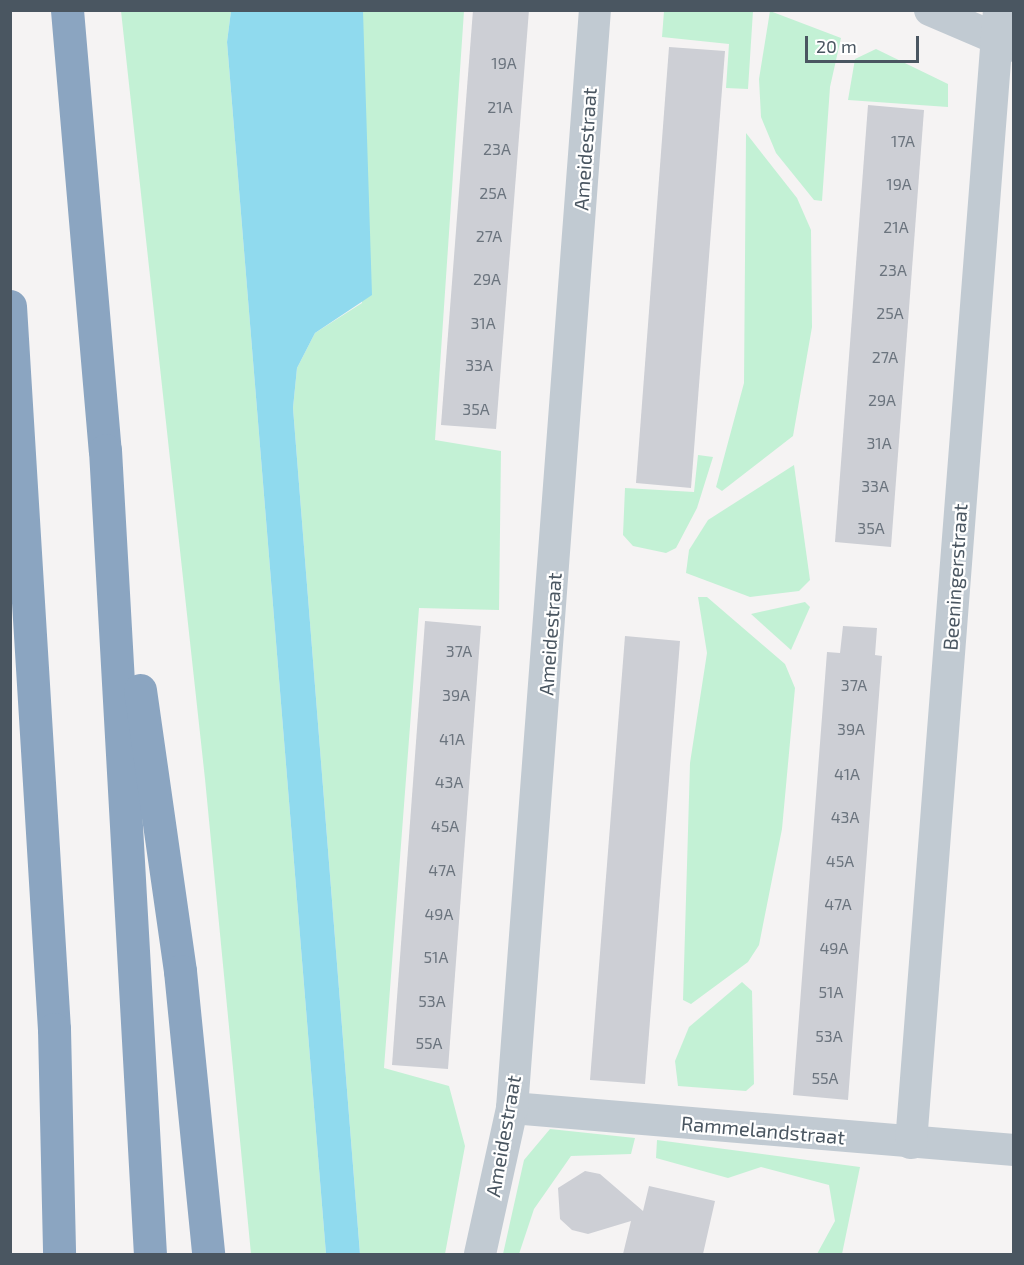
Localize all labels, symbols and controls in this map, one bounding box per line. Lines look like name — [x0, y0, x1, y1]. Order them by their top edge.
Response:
scale bar — [808, 24, 922, 62]
text: 20 m — [816, 35, 857, 57]
house number: 19A — [491, 53, 517, 73]
street label: Ameidestraat — [569, 87, 601, 211]
house number: 21A — [487, 97, 513, 117]
house number: 17A — [891, 131, 915, 151]
house number: 23A — [483, 139, 511, 159]
house number: 19A — [886, 174, 912, 194]
house number: 25A — [479, 183, 507, 203]
house number: 21A — [883, 217, 909, 237]
house number: 27A — [476, 226, 502, 246]
house number: 23A — [879, 260, 907, 280]
house number: 29A — [473, 269, 501, 289]
house number: 25A — [876, 303, 904, 323]
house number: 31A — [470, 313, 496, 333]
house number: 27A — [872, 347, 898, 367]
house number: 33A — [465, 355, 493, 375]
house number: 29A — [868, 390, 896, 410]
house number: 35A — [462, 399, 490, 419]
house number: 31A — [866, 433, 892, 453]
house number: 33A — [861, 476, 889, 496]
street label: Beeningerstraat — [938, 503, 972, 651]
house number: 35A — [857, 518, 885, 538]
street label: Ameidestraat — [534, 572, 566, 696]
house number: 37A — [446, 641, 472, 661]
house number: 37A — [841, 675, 867, 695]
house number: 39A — [442, 685, 470, 705]
house number: 39A — [837, 719, 865, 739]
house number: 41A — [439, 729, 465, 749]
house number: 41A — [834, 764, 860, 784]
house number: 43A — [435, 772, 463, 792]
house number: 43A — [831, 807, 859, 827]
house number: 45A — [431, 816, 459, 836]
house number: 45A — [826, 851, 854, 871]
house number: 47A — [428, 860, 456, 880]
house number: 47A — [824, 894, 852, 914]
house number: 49A — [425, 904, 453, 924]
house number: 49A — [820, 938, 848, 958]
house number: 51A — [424, 947, 448, 967]
house number: 51A — [819, 982, 843, 1002]
house number: 53A — [418, 991, 446, 1011]
house number: 53A — [815, 1026, 843, 1046]
house number: 55A — [415, 1033, 443, 1053]
house number: 55A — [811, 1068, 839, 1088]
street label: Ameidestraat — [480, 1073, 526, 1199]
street label: Rammelandstraat — [680, 1111, 846, 1149]

